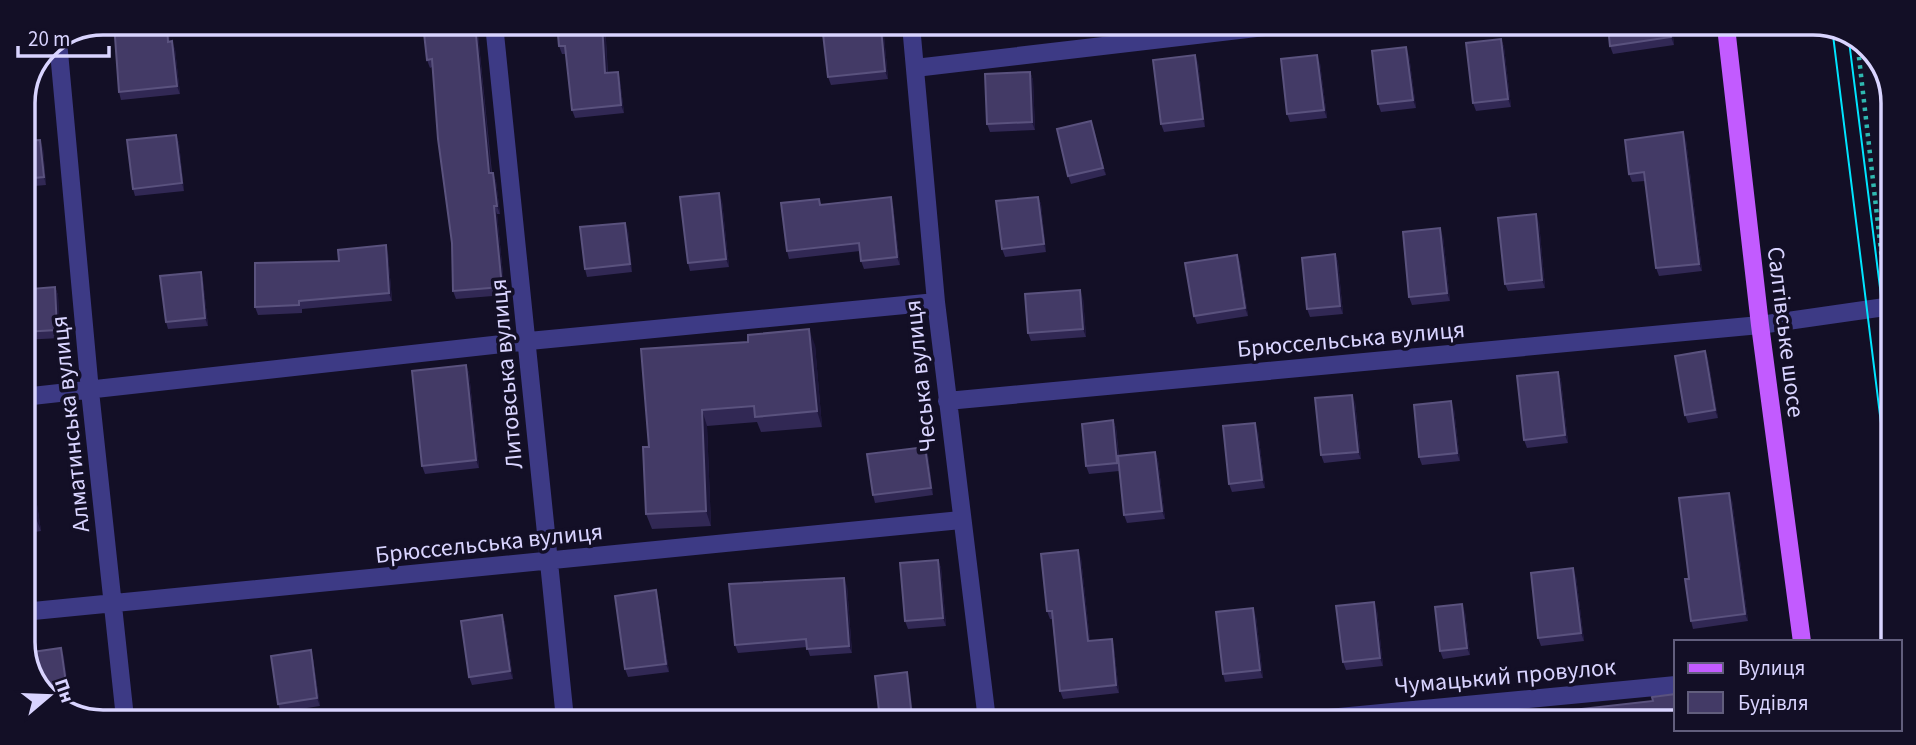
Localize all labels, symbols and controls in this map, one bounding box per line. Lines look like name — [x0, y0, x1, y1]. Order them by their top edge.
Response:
scale bar — [18, 14, 108, 58]
text: 20 m — [28, 24, 70, 54]
street label: Салтівське шосе — [1758, 245, 1813, 420]
street label: Литовська вулиця — [481, 277, 532, 471]
street label: Чеська вулиця — [895, 298, 946, 454]
street label: Брюссельська вулиця — [1236, 312, 1466, 367]
street label: Алматинська вулиця — [42, 314, 99, 534]
street label: Брюссельська вулиця — [373, 514, 605, 573]
legend — [1674, 640, 1902, 731]
street label: Чумацький провулок — [1393, 649, 1617, 704]
text: Вулиця — [1738, 653, 1805, 683]
north arrow — [14, 661, 84, 731]
text: Пн — [47, 675, 80, 707]
text: Будівля — [1738, 688, 1809, 718]

